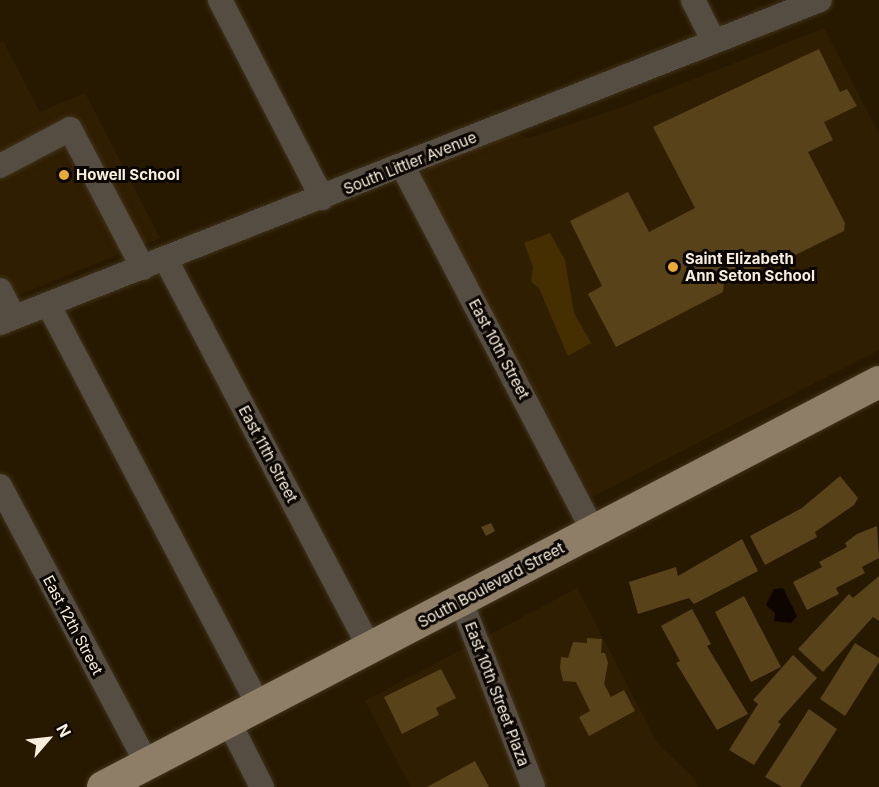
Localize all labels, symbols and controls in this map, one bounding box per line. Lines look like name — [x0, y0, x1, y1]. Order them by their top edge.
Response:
street label: South Littler Avenue — [341, 128, 479, 198]
place label: Howell School — [76, 166, 180, 184]
marker: Howell School — [57, 168, 71, 182]
place label: Saint Elizabeth Ann Seton School — [685, 249, 815, 284]
marker: Saint Elizabeth Ann Seton School — [666, 260, 680, 274]
street label: East 10th Street — [465, 296, 533, 402]
street label: East 11th Street — [235, 402, 301, 506]
street label: South Boulevard Street — [415, 539, 567, 631]
street label: East 12th Street — [39, 572, 107, 678]
street label: East 10th Street Plaza — [461, 619, 533, 769]
north arrow — [18, 709, 78, 769]
text: N — [52, 720, 76, 741]

